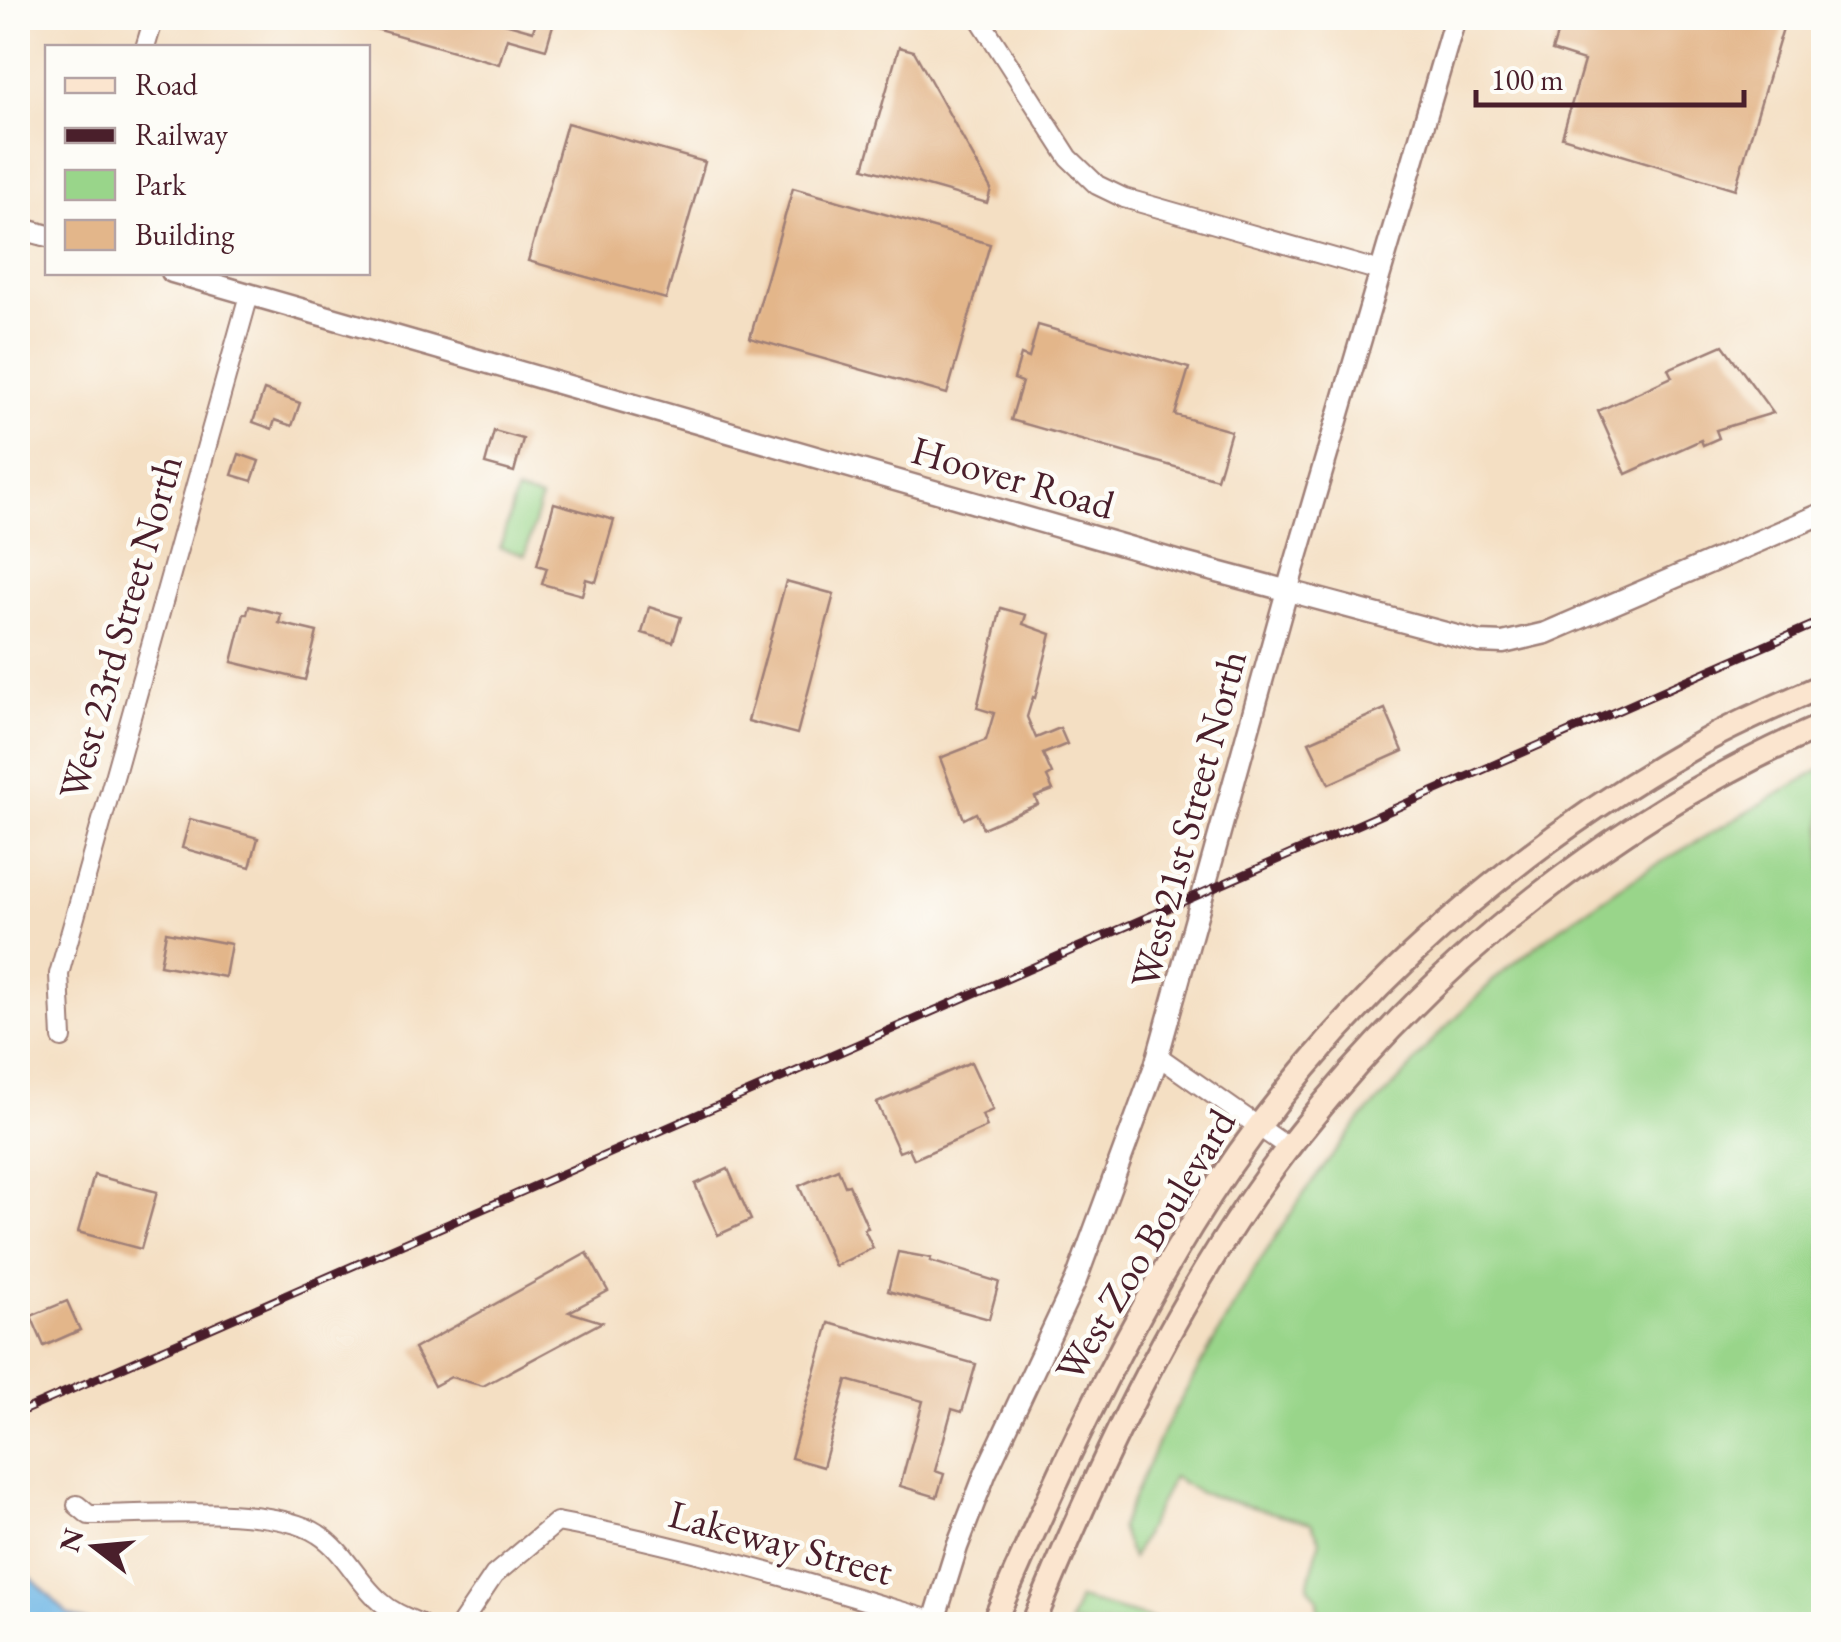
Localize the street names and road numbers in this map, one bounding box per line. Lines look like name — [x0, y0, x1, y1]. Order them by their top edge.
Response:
street label: Hoover Road — [906, 423, 1121, 531]
street label: West 23rd Street North — [46, 449, 194, 805]
street label: West 21st Street North — [1118, 644, 1258, 994]
street label: West Zoo Boulevard — [1043, 1098, 1247, 1391]
street label: Lakeway Street — [663, 1487, 899, 1597]

